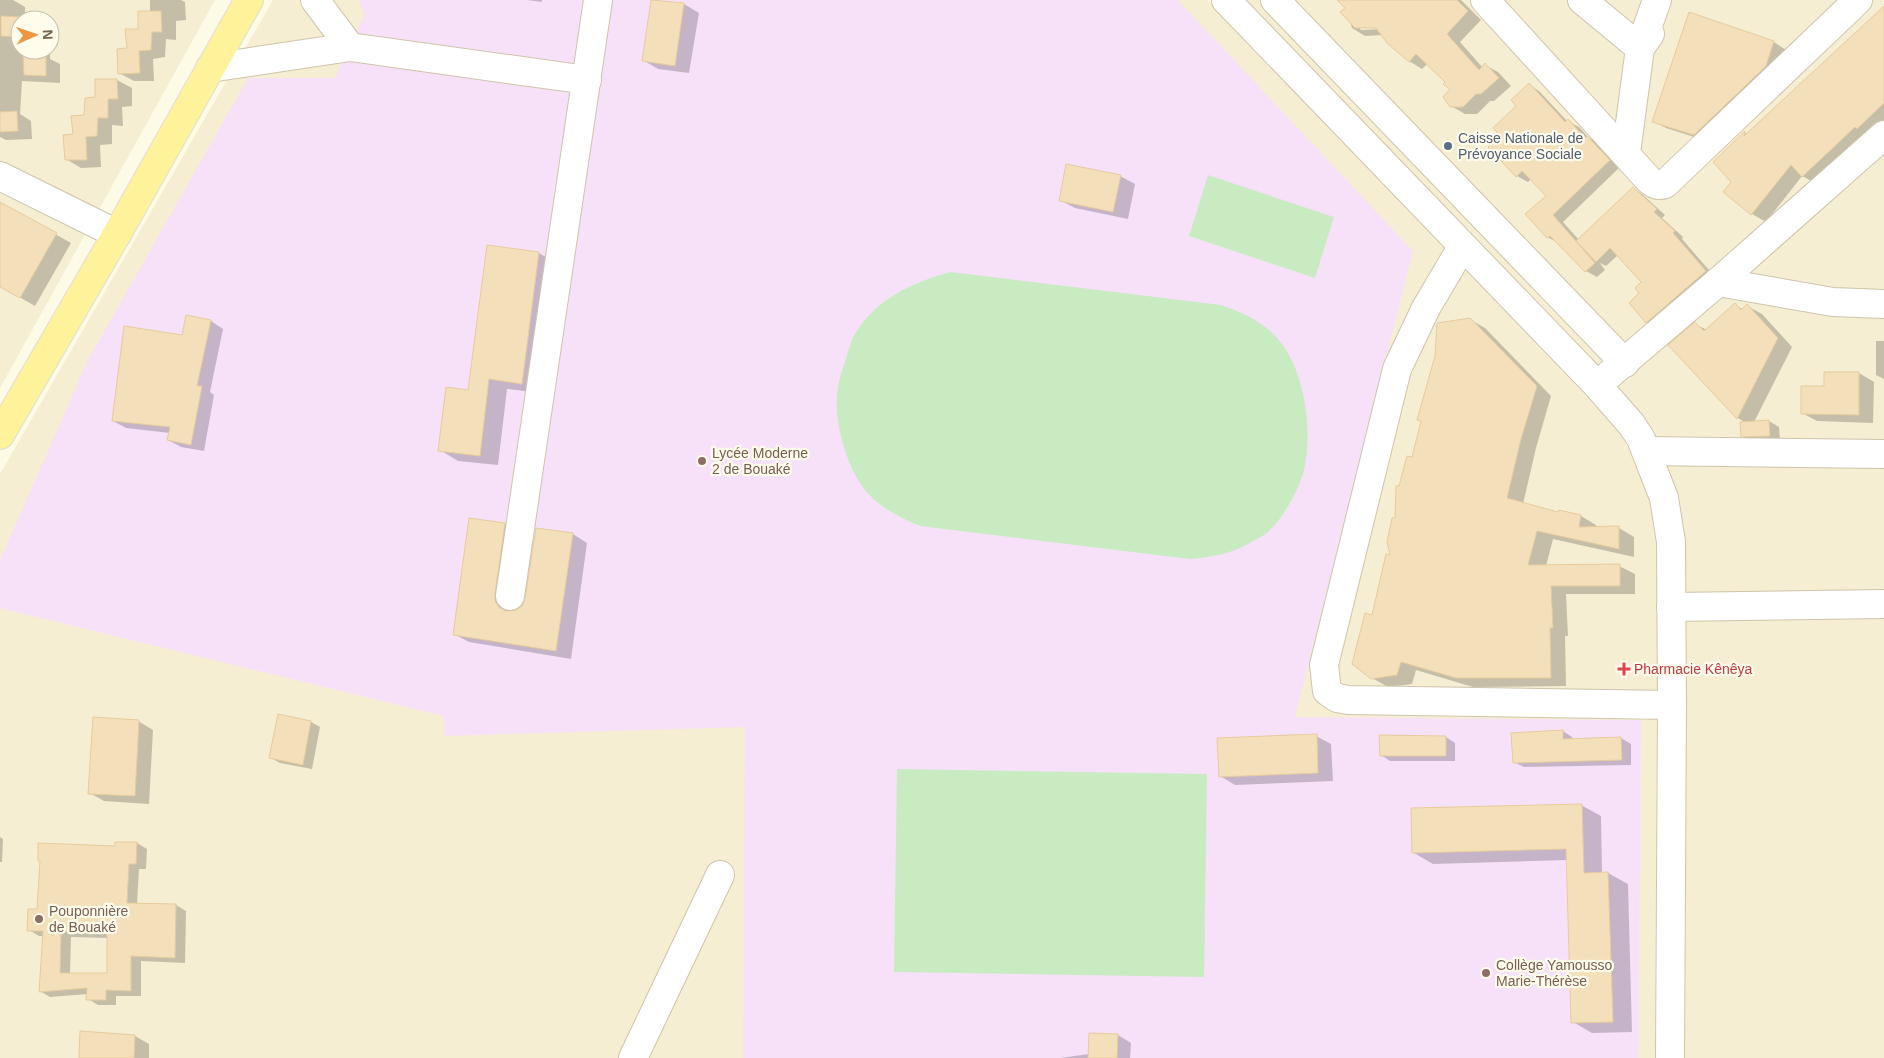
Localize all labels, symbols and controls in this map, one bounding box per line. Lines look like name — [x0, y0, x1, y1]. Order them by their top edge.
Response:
north arrow — [10, 10, 60, 60]
text: N — [40, 29, 56, 40]
place label: Caisse Nationale de Prévoyance Sociale — [1458, 130, 1584, 162]
marker: Caisse Nationale de Prévoyance Sociale — [1442, 140, 1454, 152]
place label: Lycée Moderne 2 de Bouaké — [712, 445, 808, 477]
marker: Lycée Moderne 2 de Bouaké — [696, 455, 708, 467]
place label: Pharmacie Kênêya — [1634, 661, 1753, 677]
marker: Pharmacie Kênêya — [1618, 663, 1630, 675]
place label: Pouponnière de Bouaké — [49, 903, 129, 935]
marker: Pouponnière de Bouaké — [33, 913, 45, 925]
place label: Collège Yamousso Marie-Thérèse — [1496, 957, 1612, 989]
marker: Collège Yamousso Marie-Thérèse — [1480, 967, 1492, 979]

